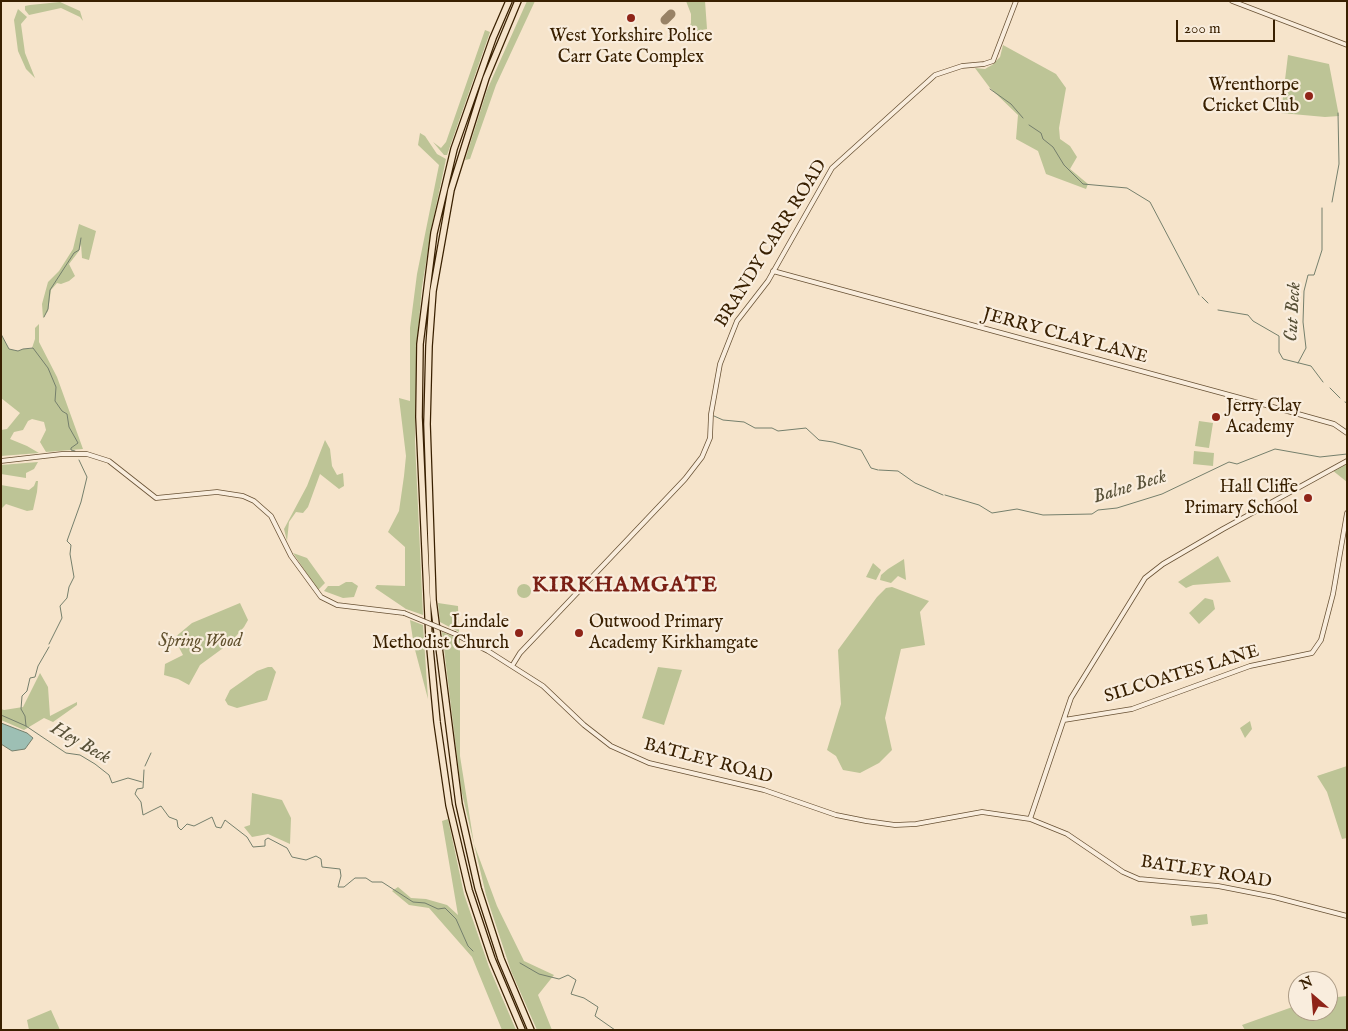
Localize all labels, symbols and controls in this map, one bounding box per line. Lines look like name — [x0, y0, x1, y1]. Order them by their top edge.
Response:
scale bar — [1178, 10, 1277, 42]
marker: West Yorkshire Police Carr Gate Complex — [625, 12, 637, 24]
text: 200 m — [1184, 19, 1221, 38]
place label: West Yorkshire Police Carr Gate Complex — [550, 26, 712, 68]
place label: Wrenthorpe Cricket Club — [1203, 75, 1299, 118]
marker: Wrenthorpe Cricket Club — [1303, 90, 1315, 102]
street label: BRANDY CARR ROAD — [712, 156, 832, 332]
water label: Cut Beck — [1281, 282, 1307, 342]
street label: JERRY CLAY LANE — [980, 305, 1150, 369]
place label: Jerry Clay Academy — [1226, 396, 1301, 438]
marker: Jerry Clay Academy — [1210, 411, 1222, 423]
water label: Balne Beck — [1091, 466, 1169, 510]
place label: Hall Cliffe Primary School — [1184, 477, 1298, 520]
marker: Hall Cliffe Primary School — [1302, 492, 1314, 504]
district label: KIRKHAMGATE — [531, 573, 719, 599]
place label: Lindale Methodist Church — [372, 612, 509, 654]
place label: Outwood Primary Academy Kirkhamgate — [589, 612, 758, 654]
marker: Lindale Methodist Church — [513, 627, 525, 639]
marker: Outwood Primary Academy Kirkhamgate — [573, 627, 585, 639]
park label: Spring Wood — [158, 631, 242, 653]
street label: SILCOATES LANE — [1102, 641, 1262, 709]
water label: Hey Beck — [46, 718, 114, 770]
street label: BATLEY ROAD — [641, 734, 775, 790]
street label: BATLEY ROAD — [1139, 852, 1273, 894]
north arrow — [1288, 971, 1338, 1021]
text: N — [1297, 973, 1316, 994]

